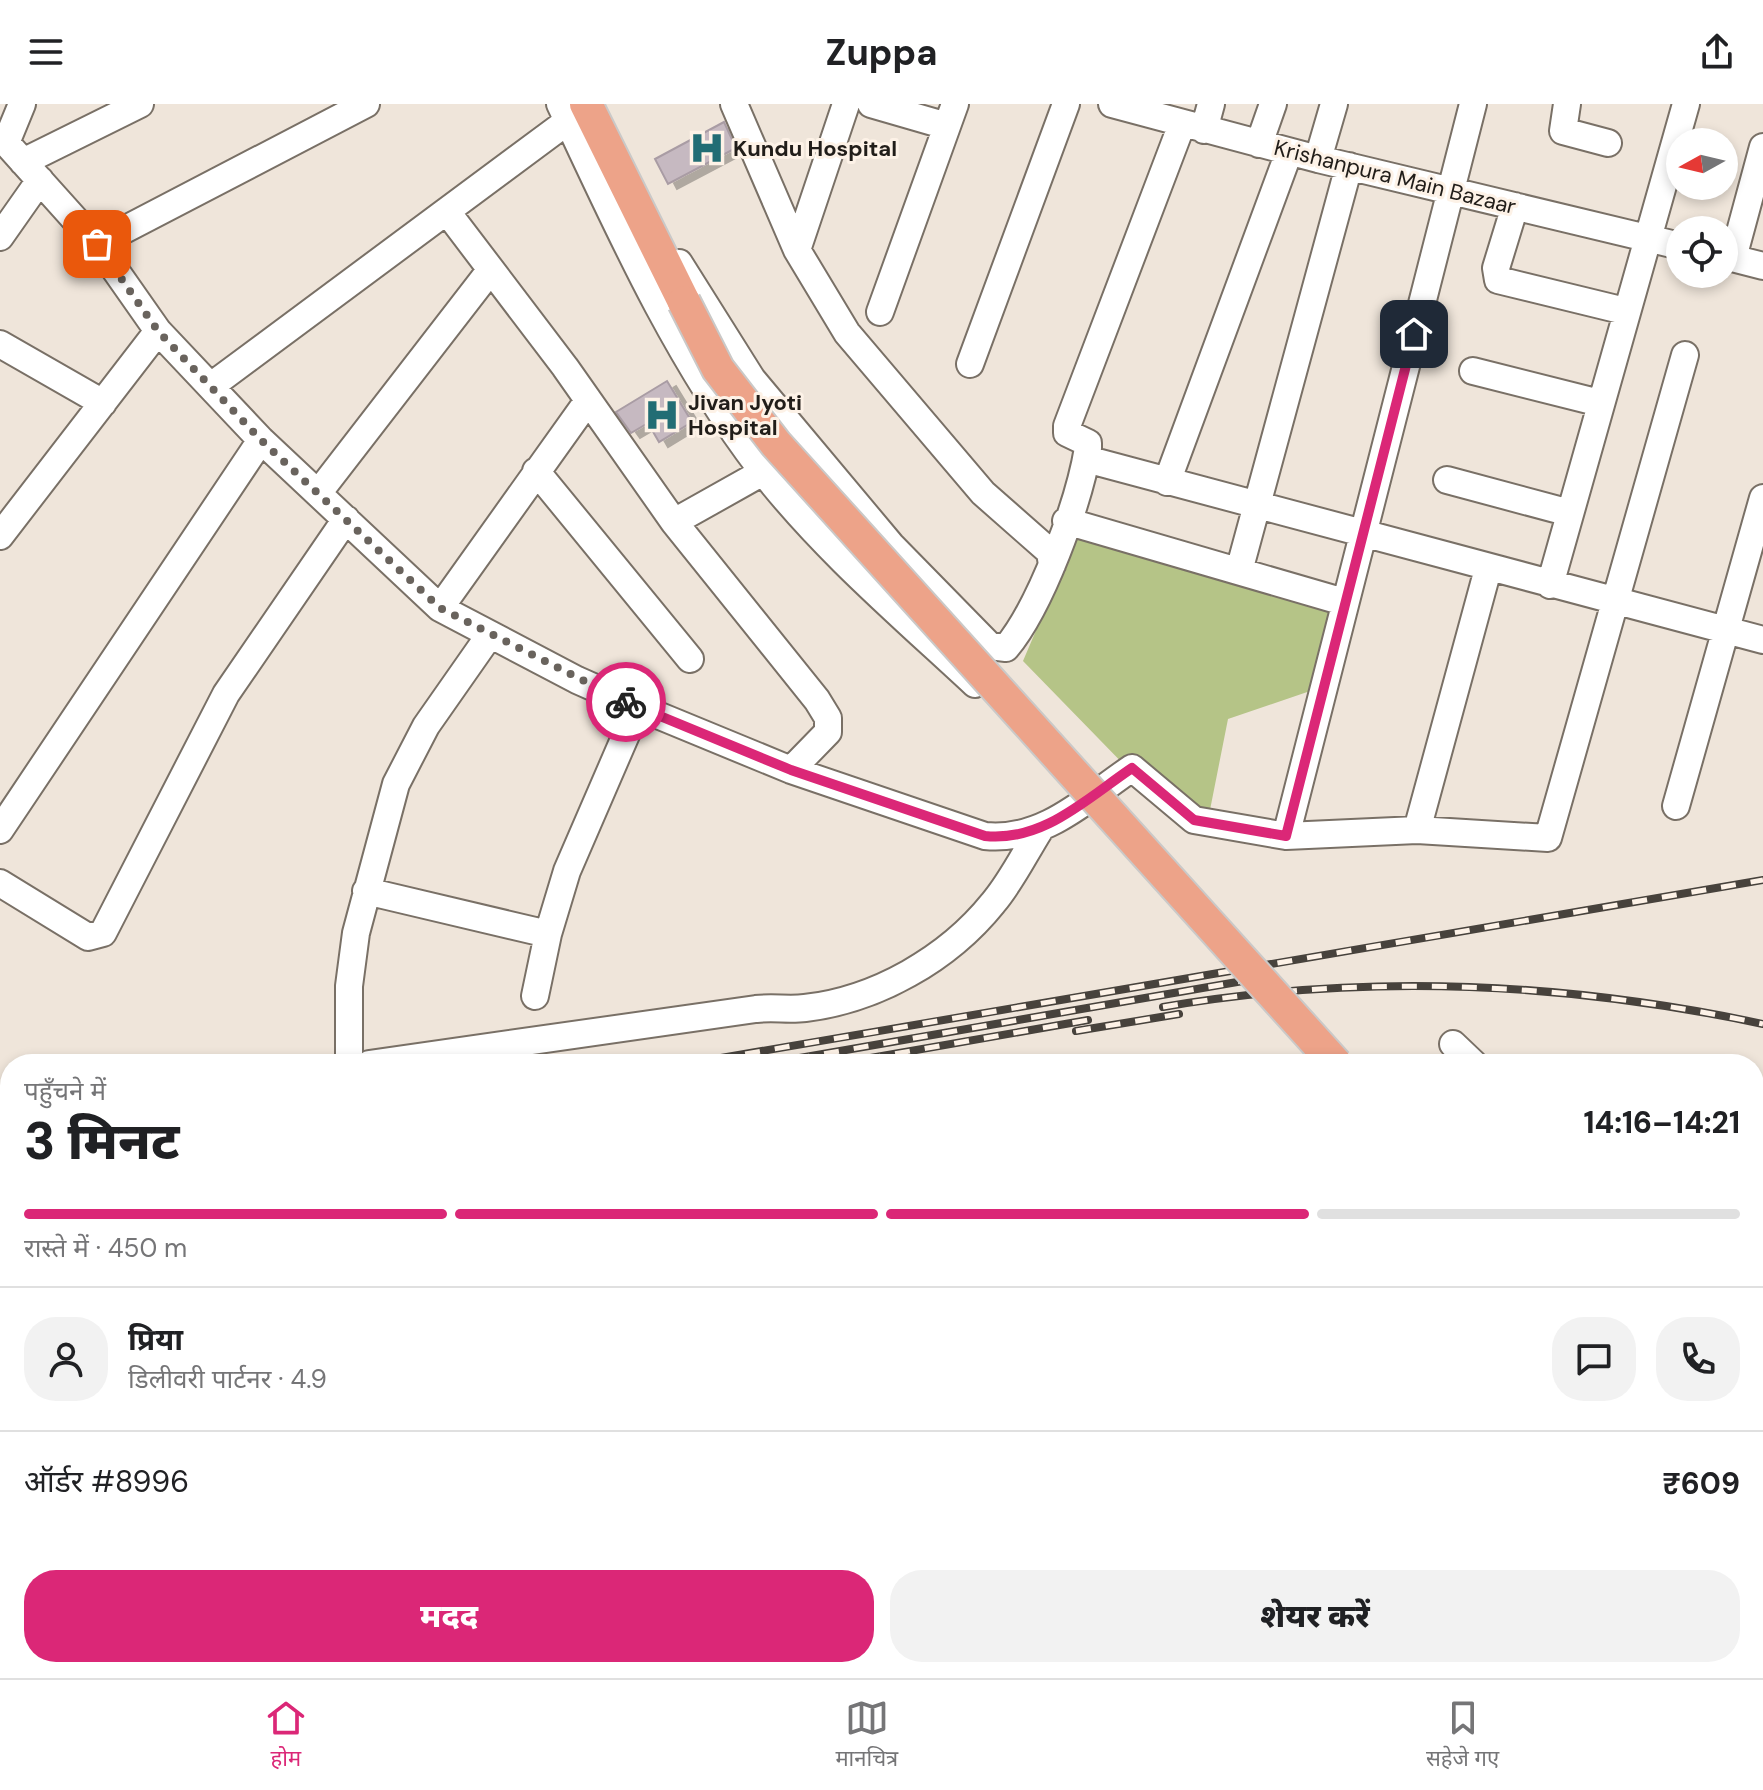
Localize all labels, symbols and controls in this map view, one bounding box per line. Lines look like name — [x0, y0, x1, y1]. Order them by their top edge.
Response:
text: Zuppa — [826, 29, 937, 76]
icon: menu — [24, 30, 68, 74]
icon: share — [1695, 30, 1739, 74]
north arrow — [1666, 128, 1738, 200]
map controls — [1666, 128, 1738, 288]
hospital icon: Kundu Hospital — [688, 129, 726, 167]
street label: Krishanpura Main Bazaar — [1271, 133, 1519, 221]
place label: Kundu Hospital — [733, 134, 897, 163]
pin — [63, 210, 131, 278]
button: locate — [1666, 216, 1738, 288]
icon: bag — [75, 222, 119, 266]
pin — [1380, 300, 1448, 368]
icon: home — [1392, 312, 1436, 356]
place label: Jivan Jyoti Hospital — [688, 388, 802, 442]
hospital icon: Jivan Jyoti Hospital — [643, 396, 681, 434]
courier — [586, 662, 666, 742]
icon: bike — [604, 680, 648, 724]
text: पहुँचने में — [24, 1074, 106, 1108]
text: 14:16–14:21 — [1583, 1103, 1740, 1142]
text: 3 मिनट — [24, 1107, 179, 1175]
text: रास्ते में · 450 m — [24, 1231, 187, 1265]
button: person — [24, 1317, 108, 1401]
button: chat — [1552, 1317, 1636, 1401]
button: phone — [1656, 1317, 1740, 1401]
text: प्रिया — [128, 1320, 183, 1359]
text: डिलीवरी पार्टनर · 4.9 — [128, 1362, 327, 1396]
text: ऑर्डर #8996 — [24, 1462, 189, 1501]
text: ₹609 — [1662, 1464, 1740, 1503]
button: मदद — [24, 1570, 874, 1662]
button: शेयर करें — [890, 1570, 1740, 1662]
tab: होम — [264, 1696, 308, 1775]
tab: मानचित्र — [835, 1696, 898, 1775]
tab: सहेजे गए — [1426, 1696, 1499, 1775]

